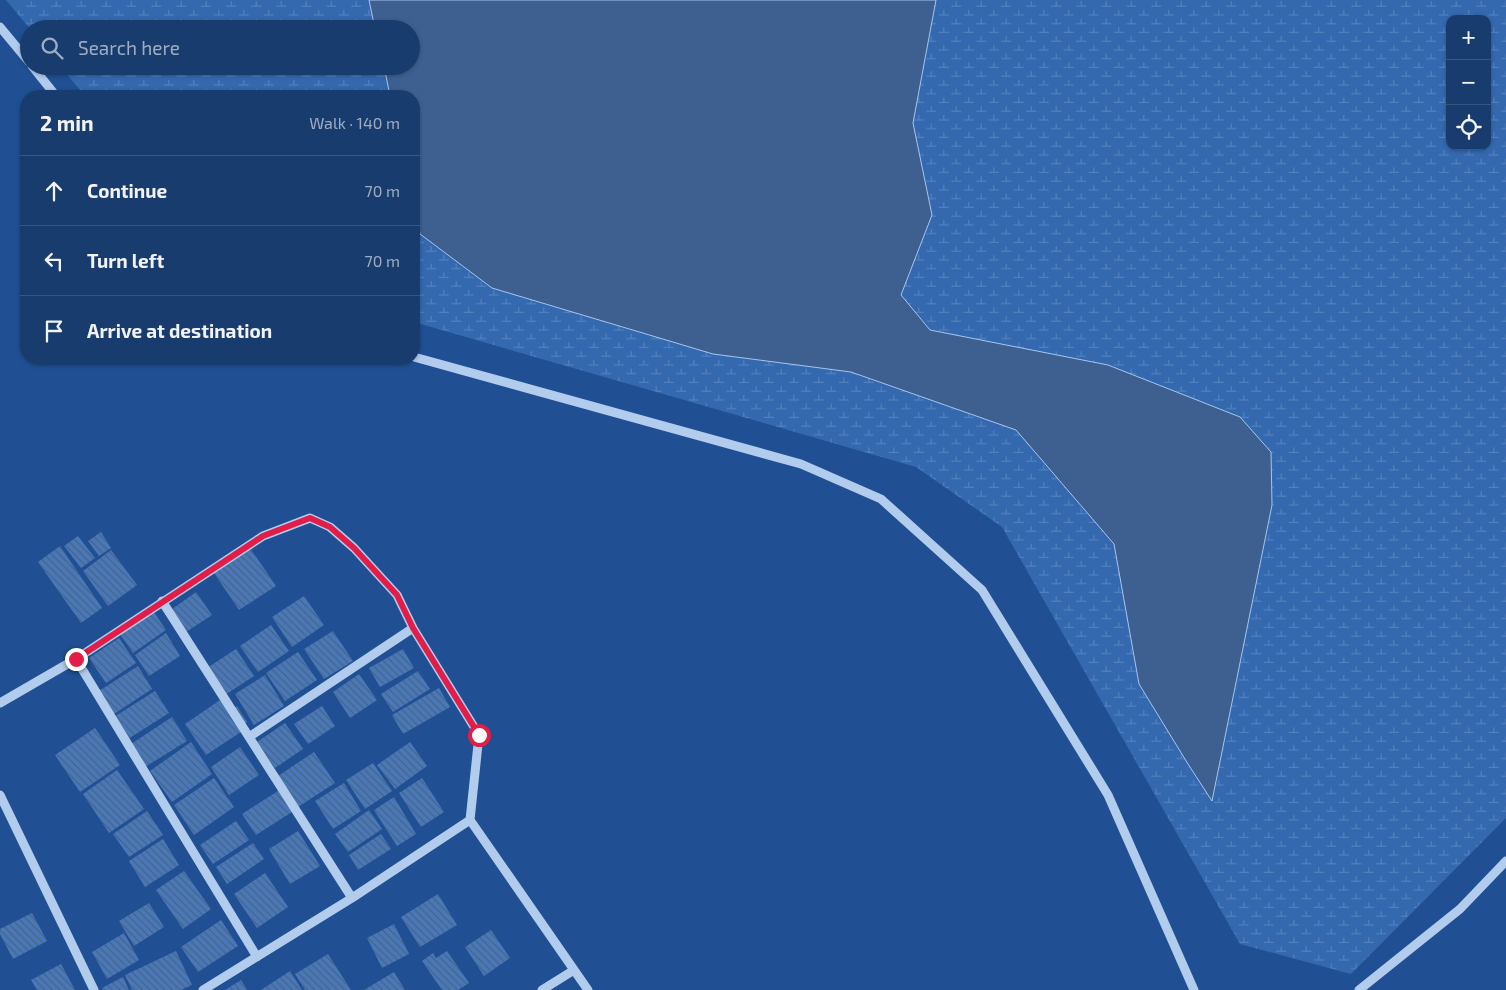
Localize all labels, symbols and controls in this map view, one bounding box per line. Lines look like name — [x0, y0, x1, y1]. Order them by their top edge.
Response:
map controls — [1446, 15, 1491, 150]
button: + — [1446, 15, 1491, 60]
search box — [20, 20, 420, 75]
icon: search — [38, 34, 66, 62]
text: Search here — [78, 36, 180, 59]
button: − — [1446, 60, 1491, 105]
button: locate — [1446, 105, 1491, 150]
text: 2 min — [40, 110, 94, 135]
text: Walk · 140 m — [309, 113, 400, 132]
icon: ahead — [40, 177, 68, 205]
text: Continue — [87, 179, 167, 202]
text: 70 m — [365, 181, 400, 200]
icon: left — [40, 247, 68, 275]
text: Turn left — [87, 249, 164, 272]
text: 70 m — [365, 251, 400, 270]
icon: arrive — [40, 317, 68, 345]
text: Arrive at destination — [87, 319, 272, 342]
route end — [65, 648, 88, 671]
route start — [468, 724, 491, 747]

